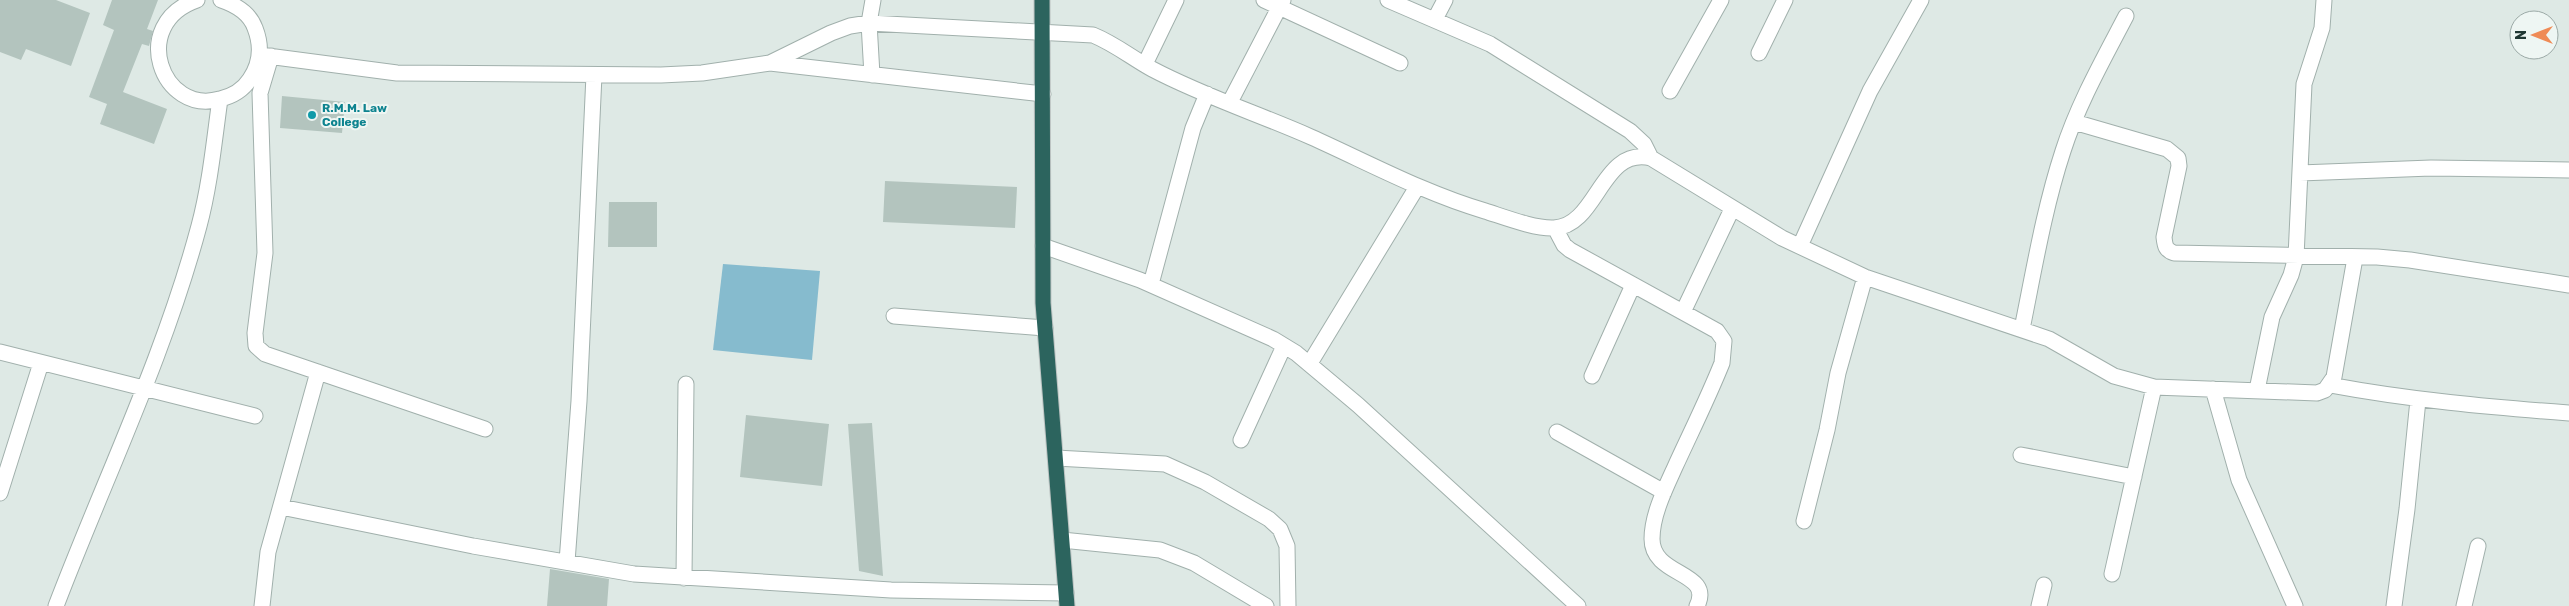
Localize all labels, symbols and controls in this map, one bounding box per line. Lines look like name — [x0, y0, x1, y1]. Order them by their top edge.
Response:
north arrow — [2509, 10, 2559, 60]
text: N — [2513, 30, 2530, 40]
place label: R.M.M. Law College — [322, 101, 387, 129]
marker: R.M.M. Law College — [306, 109, 318, 121]

